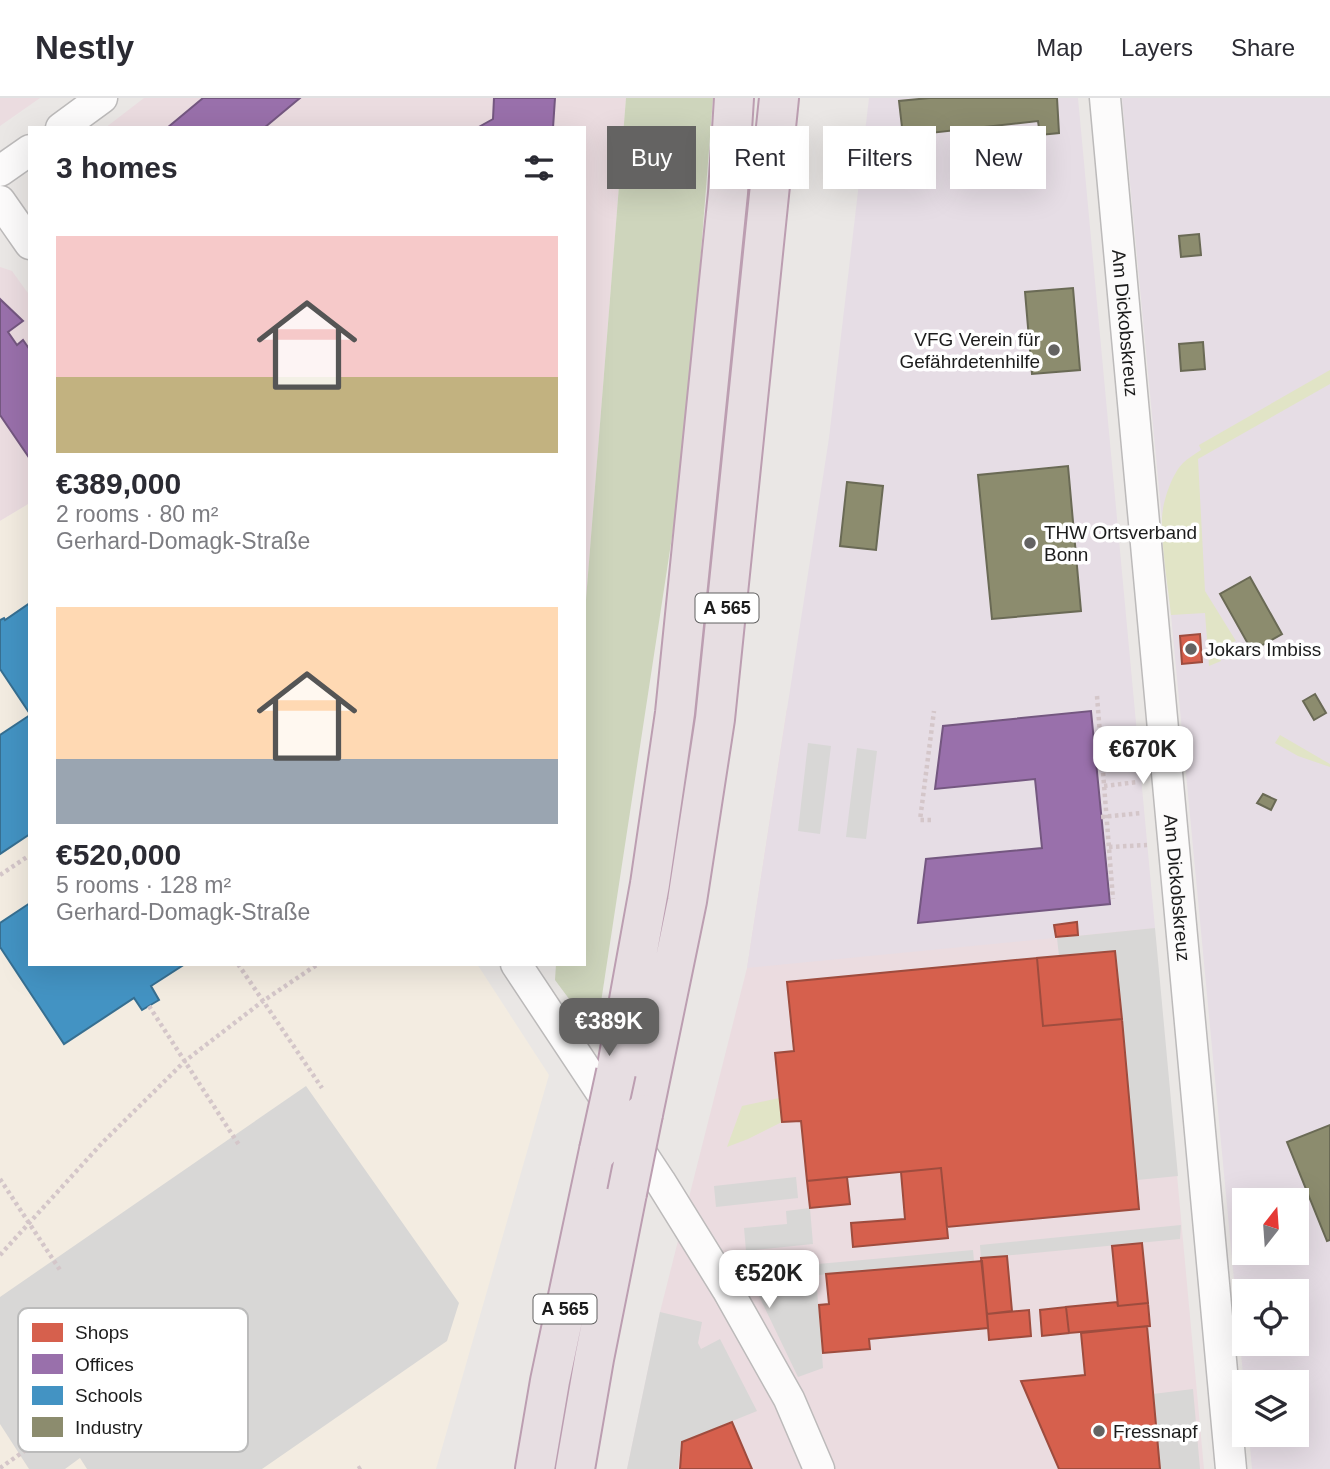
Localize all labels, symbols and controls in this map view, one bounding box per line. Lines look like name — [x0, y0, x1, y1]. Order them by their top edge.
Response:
text: Nestly — [35, 29, 134, 66]
text: Map — [1036, 34, 1083, 61]
text: Layers — [1121, 34, 1193, 61]
text: Share — [1231, 34, 1295, 61]
chip: Buy — [607, 126, 696, 189]
chip: Rent — [710, 126, 809, 189]
chip: Filters — [823, 126, 936, 189]
chip: New — [950, 126, 1046, 189]
icon: filters — [520, 149, 558, 187]
text: 3 homes — [56, 151, 178, 184]
street label: Am Dickobskreuz — [1108, 248, 1142, 398]
icon: home — [244, 282, 370, 408]
place label: VFG Verein für Gefährdetenhilfe — [900, 329, 1041, 372]
marker: VFG Verein für Gefährdetenhilfe — [1046, 342, 1062, 358]
text: €389,000 — [56, 467, 181, 500]
text: 2 rooms · 80 m² — [56, 501, 218, 527]
place label: THW Ortsverband Bonn — [1044, 522, 1197, 565]
text: Gerhard-Domagk-Straße — [56, 528, 310, 554]
marker: THW Ortsverband Bonn — [1022, 535, 1038, 551]
road number: A 565 — [696, 594, 758, 622]
place label: Jokars Imbiss — [1205, 639, 1321, 660]
marker: Jokars Imbiss — [1183, 641, 1199, 657]
icon: home — [244, 653, 370, 779]
pin: €670K — [1094, 726, 1192, 786]
text: €670K — [1109, 736, 1177, 762]
street label: Am Dickobskreuz — [1160, 813, 1194, 962]
text: €520,000 — [56, 838, 181, 871]
text: 5 rooms · 128 m² — [56, 872, 231, 898]
text: Gerhard-Domagk-Straße — [56, 899, 310, 925]
pin: €389K — [560, 998, 658, 1058]
text: €389K — [575, 1008, 643, 1034]
north arrow — [1232, 1188, 1309, 1265]
map controls — [1232, 1188, 1309, 1447]
pin: €520K — [720, 1250, 818, 1310]
text: €520K — [735, 1260, 803, 1286]
button: locate — [1232, 1279, 1309, 1356]
road number: A 565 — [534, 1294, 596, 1324]
legend — [18, 1308, 248, 1452]
text: Shops — [75, 1322, 129, 1343]
text: Offices — [75, 1354, 134, 1375]
button: layers — [1232, 1370, 1309, 1447]
text: Schools — [75, 1385, 143, 1406]
text: Industry — [75, 1417, 143, 1438]
place label: Fressnapf — [1113, 1421, 1198, 1442]
marker: Fressnapf — [1091, 1423, 1107, 1439]

